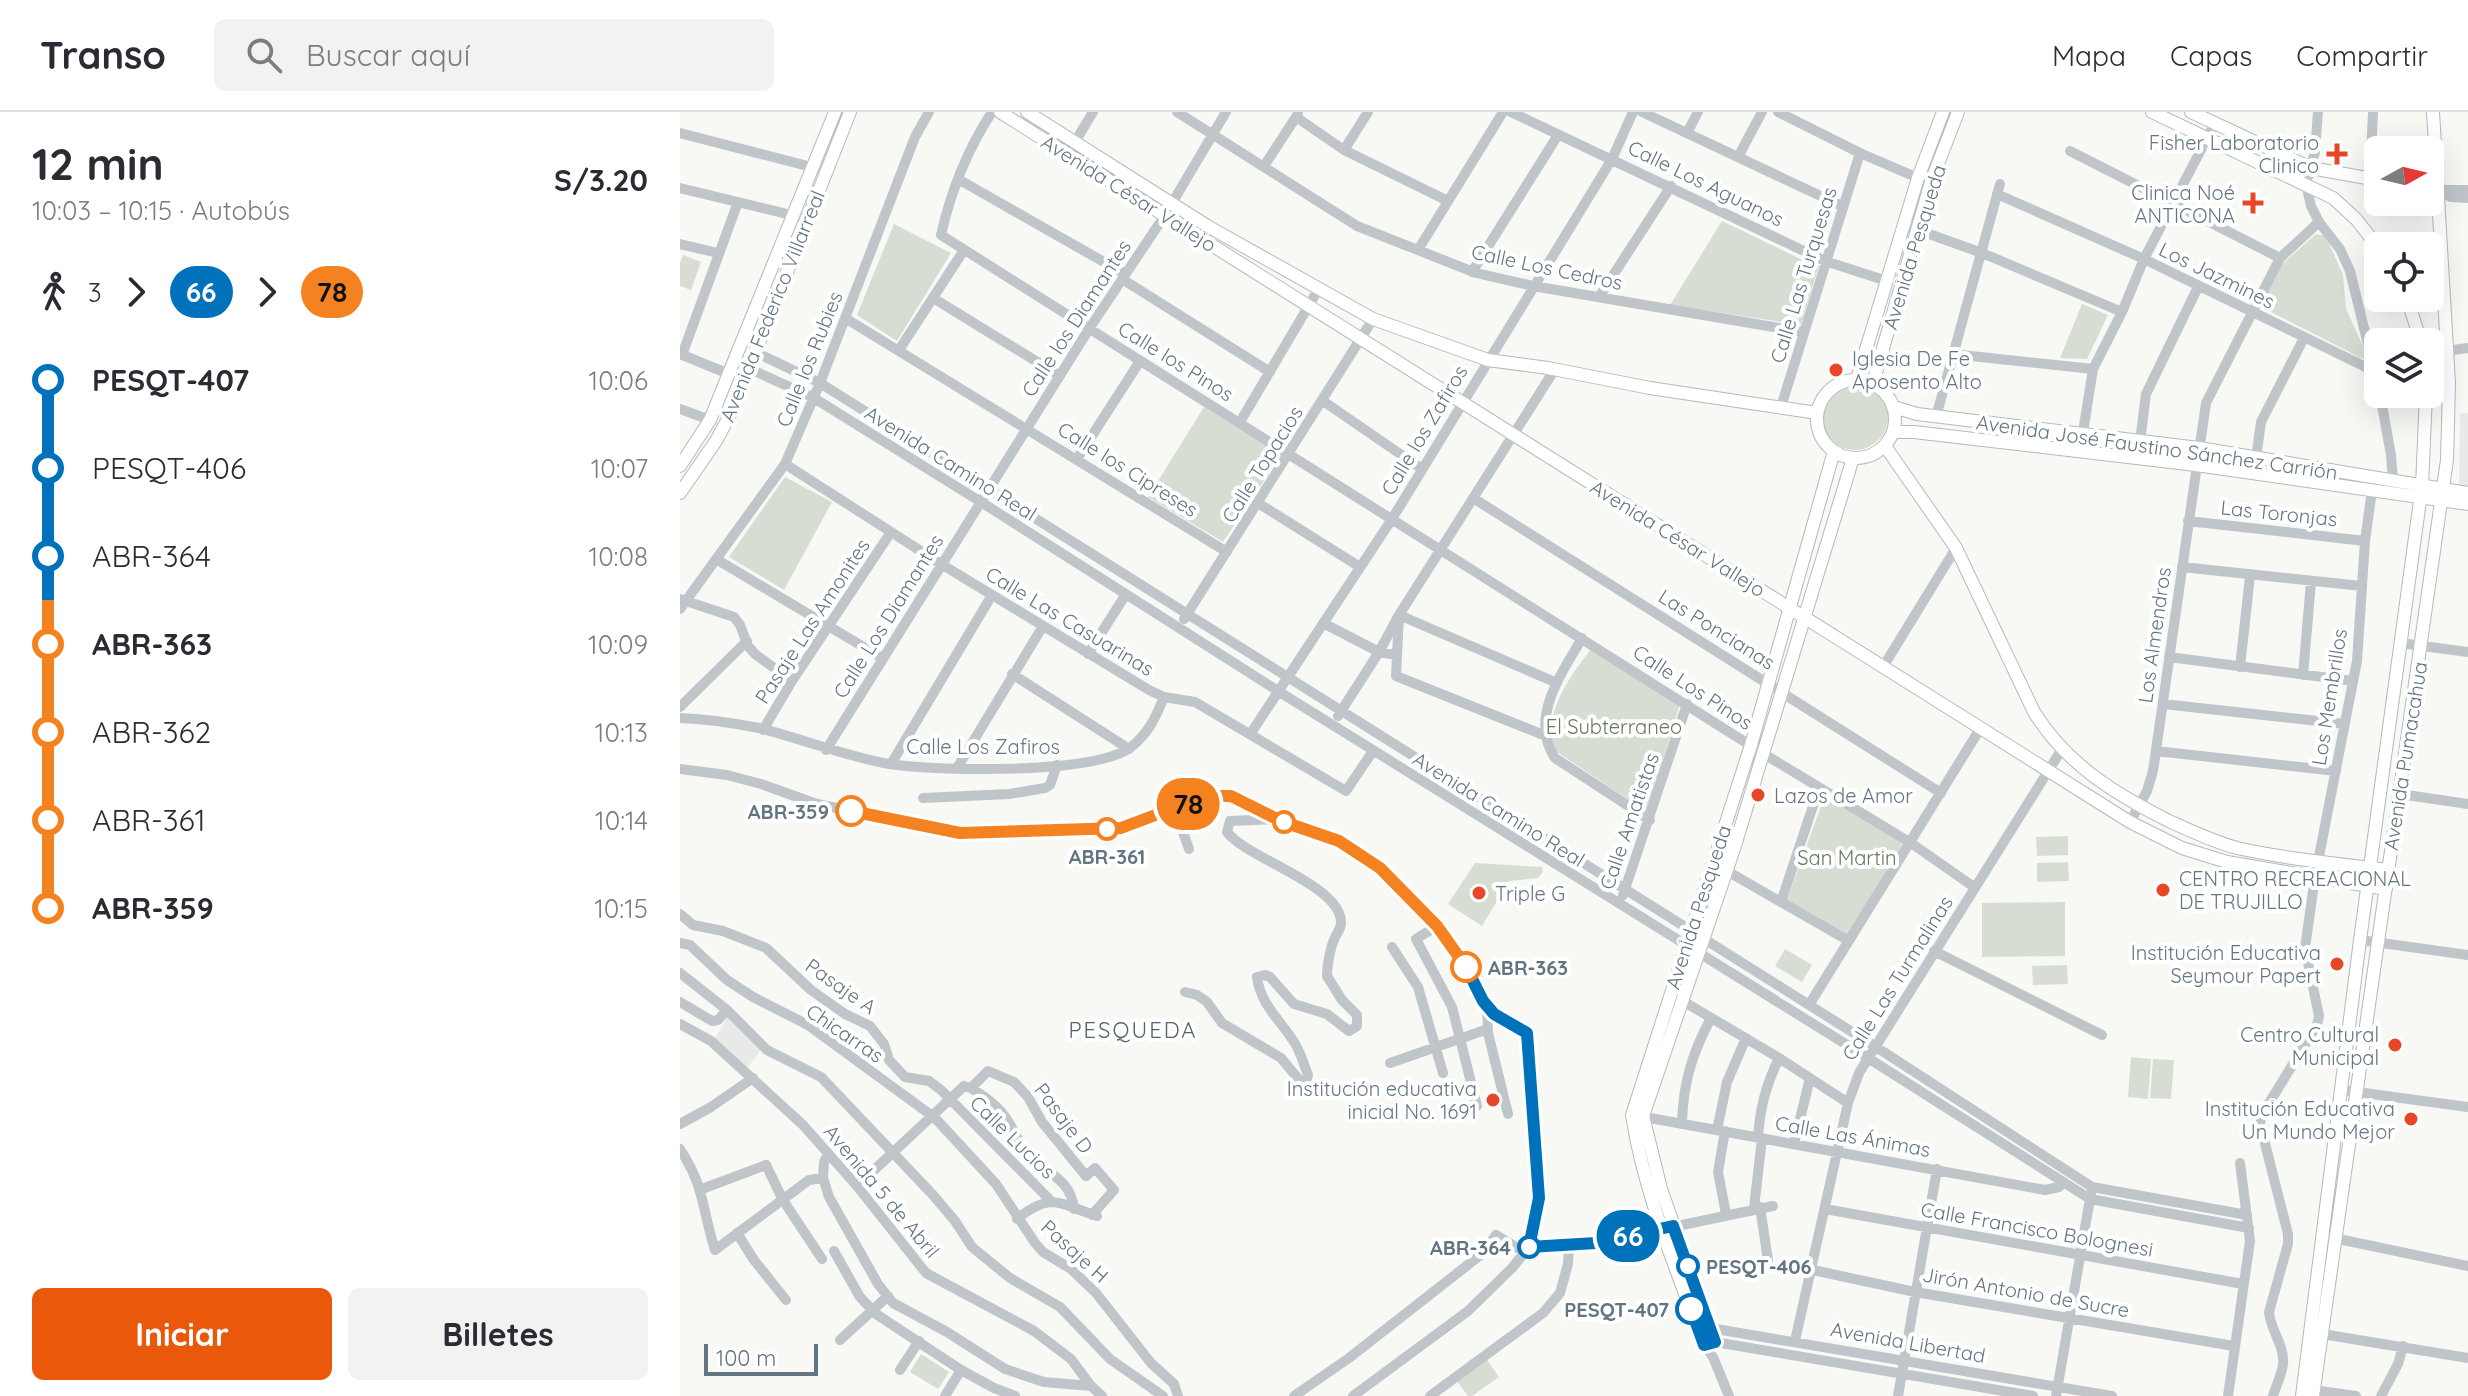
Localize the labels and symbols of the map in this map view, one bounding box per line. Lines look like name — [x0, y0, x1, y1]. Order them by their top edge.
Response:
street label: Avenida César Vallejo — [1037, 129, 1221, 257]
place label: Fisher Laboratorio Clinico — [2149, 130, 2319, 178]
street label: Calle Los Aguanos — [1624, 134, 1788, 232]
north arrow — [2364, 136, 2444, 216]
marker: Fisher Laboratorio Clinico — [2326, 143, 2348, 165]
street label: Avenida Pesqueda — [1877, 162, 1951, 332]
place label: Clinica Noé ANTICONA — [2131, 180, 2235, 228]
street label: Calle Las Turquesas — [1764, 184, 1842, 366]
street label: Avenida Federico Villarreal — [714, 187, 830, 425]
marker: Clinica Noé ANTICONA — [2242, 192, 2264, 214]
street label: Calle los Diamantes — [1016, 235, 1136, 401]
street label: Los Jazmines — [2155, 236, 2279, 314]
street label: Calle Los Cedros — [1469, 239, 1625, 295]
street label: Calle los Rubies — [770, 288, 848, 430]
street label: Calle los Pinos — [1114, 316, 1238, 406]
place label: Iglesia De Fe Aposento Alto — [1852, 346, 1982, 394]
street label: Calle los Zafiros — [1375, 360, 1473, 500]
marker: Iglesia De Fe Aposento Alto — [1827, 361, 1845, 379]
street label: Avenida Camino Real — [860, 400, 1042, 526]
street label: Calle Topacios — [1216, 401, 1308, 527]
street label: Avenida José Faustino Sánchez Carrión — [1975, 409, 2339, 485]
street label: Calle los Cipreses — [1053, 416, 1203, 522]
street label: Avenida César Vallejo — [1586, 474, 1770, 602]
street label: Las Toronjas — [2219, 494, 2339, 532]
street label: Calle Los Diamantes — [827, 529, 949, 703]
street label: Pasaje Las Amonites — [749, 534, 875, 708]
street label: Calle Las Casuarinas — [981, 561, 1159, 681]
street label: Los Almendros — [2132, 565, 2176, 705]
street label: Las Poncianas — [1654, 583, 1780, 675]
street label: Los Membrillos — [2306, 627, 2352, 767]
street label: Calle Los Pinos — [1628, 639, 1758, 735]
street label: Avenida Pumacahua — [2378, 660, 2432, 852]
park label: El Subterraneo — [1546, 714, 1682, 739]
street label: Calle Los Zafiros — [906, 734, 1060, 759]
street label: Avenida Camino Real — [1408, 746, 1590, 872]
street label: Calle Amatistas — [1594, 749, 1664, 893]
line badge: 78 — [1152, 778, 1224, 830]
place label: Lazos de Amor — [1774, 783, 1913, 808]
marker: Lazos de Amor — [1749, 786, 1767, 804]
marker: ABR-359 — [836, 796, 866, 826]
place label: ABR-359 — [748, 799, 829, 824]
unlabelled marker — [1273, 811, 1295, 833]
marker: ABR-361 — [1096, 818, 1118, 840]
street label: Avenida Pesqueda — [1660, 822, 1736, 992]
place label: ABR-361 — [1069, 844, 1145, 869]
park label: San Martin — [1797, 845, 1897, 870]
place label: CENTRO RECREACIONAL DE TRUJILLO — [2179, 866, 2411, 914]
place label: Triple G — [1495, 881, 1565, 906]
marker: CENTRO RECREACIONAL DE TRUJILLO — [2154, 881, 2172, 899]
marker: Triple G — [1470, 884, 1488, 902]
street label: Calle Las Turmalinas — [1836, 891, 1958, 1065]
place label: Institución Educativa Seymour Papert — [2131, 940, 2321, 988]
marker: ABR-363 — [1451, 952, 1481, 982]
street label: Pasaje A — [801, 953, 881, 1019]
place label: ABR-363 — [1488, 955, 1568, 980]
marker: Institución Educativa Seymour Papert — [2328, 955, 2346, 973]
street label: Chicarras — [802, 998, 888, 1068]
district label: PESQUEDA — [1068, 1016, 1198, 1044]
place label: Centro Cultural Municipal — [2240, 1022, 2379, 1070]
marker: Centro Cultural Municipal — [2386, 1036, 2404, 1054]
place label: Institución educativa inicial No. 1691 — [1287, 1076, 1477, 1124]
street label: Pasaje D — [1029, 1078, 1099, 1158]
street label: Calle Lucios — [965, 1090, 1061, 1184]
marker: Institución educativa inicial No. 1691 — [1484, 1091, 1502, 1109]
place label: Institución Educativa Un Mundo Mejor — [2205, 1096, 2395, 1144]
street label: Calle Las Ánimas — [1773, 1110, 1933, 1162]
marker: Institución Educativa Un Mundo Mejor — [2402, 1110, 2420, 1128]
street label: Avenida 5 de Abril — [819, 1119, 945, 1263]
street label: Calle Francisco Bolognesi — [1919, 1196, 2155, 1262]
line badge: 66 — [1592, 1210, 1664, 1262]
street label: Pasaje H — [1036, 1214, 1114, 1288]
place label: ABR-364 — [1430, 1235, 1511, 1260]
marker: ABR-364 — [1518, 1236, 1540, 1258]
place label: PESQT-406 — [1706, 1254, 1812, 1279]
marker: PESQT-406 — [1677, 1255, 1699, 1277]
street label: Jirón Antonio de Sucre — [1921, 1261, 2131, 1323]
marker: PESQT-407 — [1676, 1294, 1706, 1324]
place label: PESQT-407 — [1564, 1297, 1669, 1322]
street label: Avenida Libertad — [1829, 1316, 1987, 1368]
scale bar — [704, 1340, 818, 1376]

